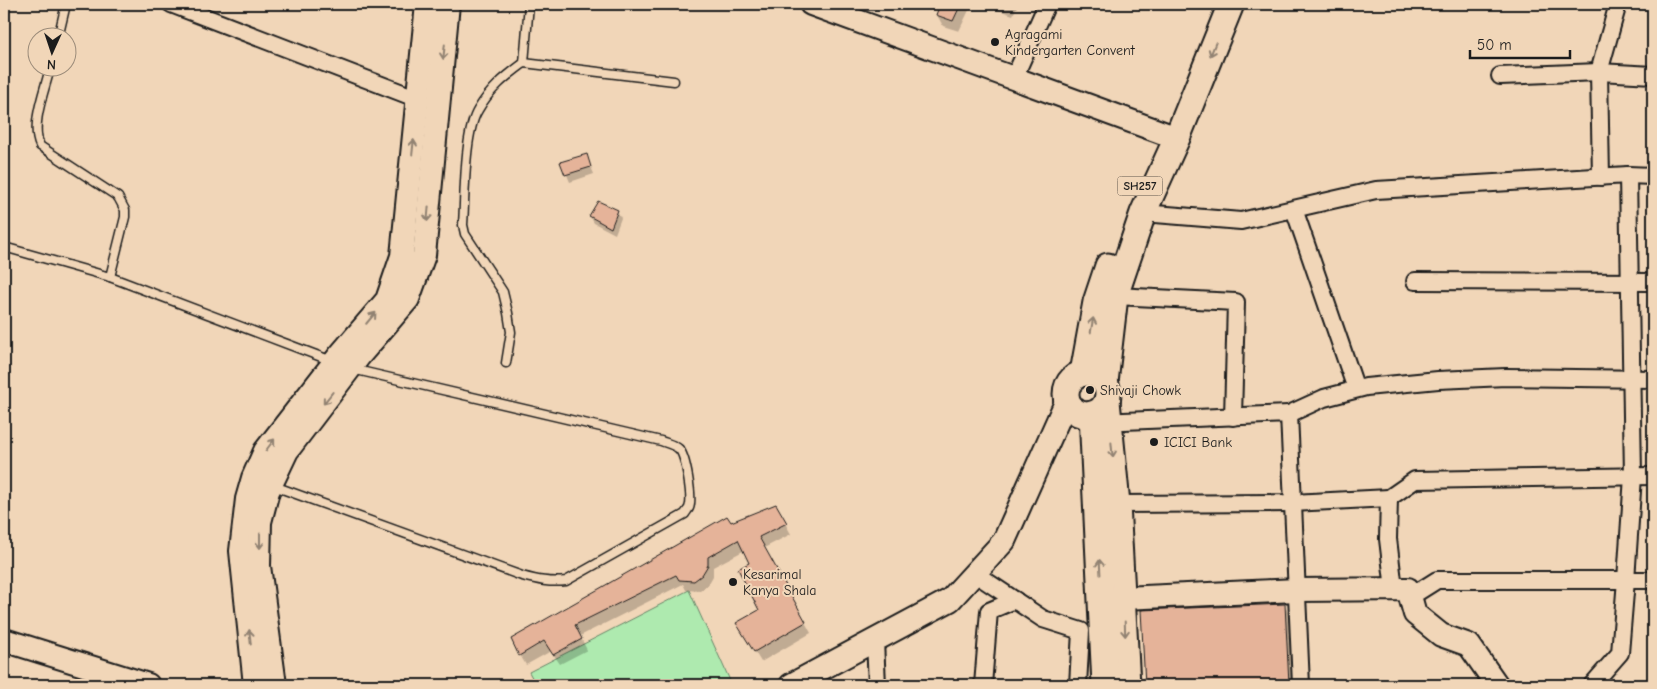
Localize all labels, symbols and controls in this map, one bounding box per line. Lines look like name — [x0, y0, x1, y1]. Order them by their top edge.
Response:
place label: Agragami Kindergarten Convent — [1005, 26, 1136, 59]
north arrow — [28, 28, 78, 78]
scale bar — [1470, 28, 1570, 60]
marker: Agragami Kindergarten Convent — [989, 36, 1001, 48]
text: 50 m — [1477, 36, 1512, 54]
one-way arrow — [1208, 41, 1217, 56]
one-way arrow — [439, 44, 449, 60]
text: N — [46, 56, 56, 73]
one-way arrow — [408, 139, 418, 155]
road number: SH257 — [1118, 177, 1162, 196]
one-way arrow — [423, 206, 433, 222]
one-way arrow — [365, 312, 376, 325]
one-way arrow — [1087, 317, 1097, 333]
place label: Shivaji Chowk — [1100, 382, 1181, 399]
marker: Shivaji Chowk — [1084, 384, 1096, 396]
one-way arrow — [323, 391, 334, 404]
place label: ICICI Bank — [1164, 434, 1232, 451]
marker: ICICI Bank — [1148, 436, 1160, 448]
one-way arrow — [265, 438, 275, 452]
one-way arrow — [1107, 442, 1117, 458]
one-way arrow — [255, 532, 265, 548]
one-way arrow — [1095, 559, 1104, 575]
place label: Kesarimal Kanya Shala — [743, 566, 817, 599]
marker: Kesarimal Kanya Shala — [727, 576, 739, 588]
one-way arrow — [1120, 621, 1129, 637]
one-way arrow — [245, 629, 255, 645]

